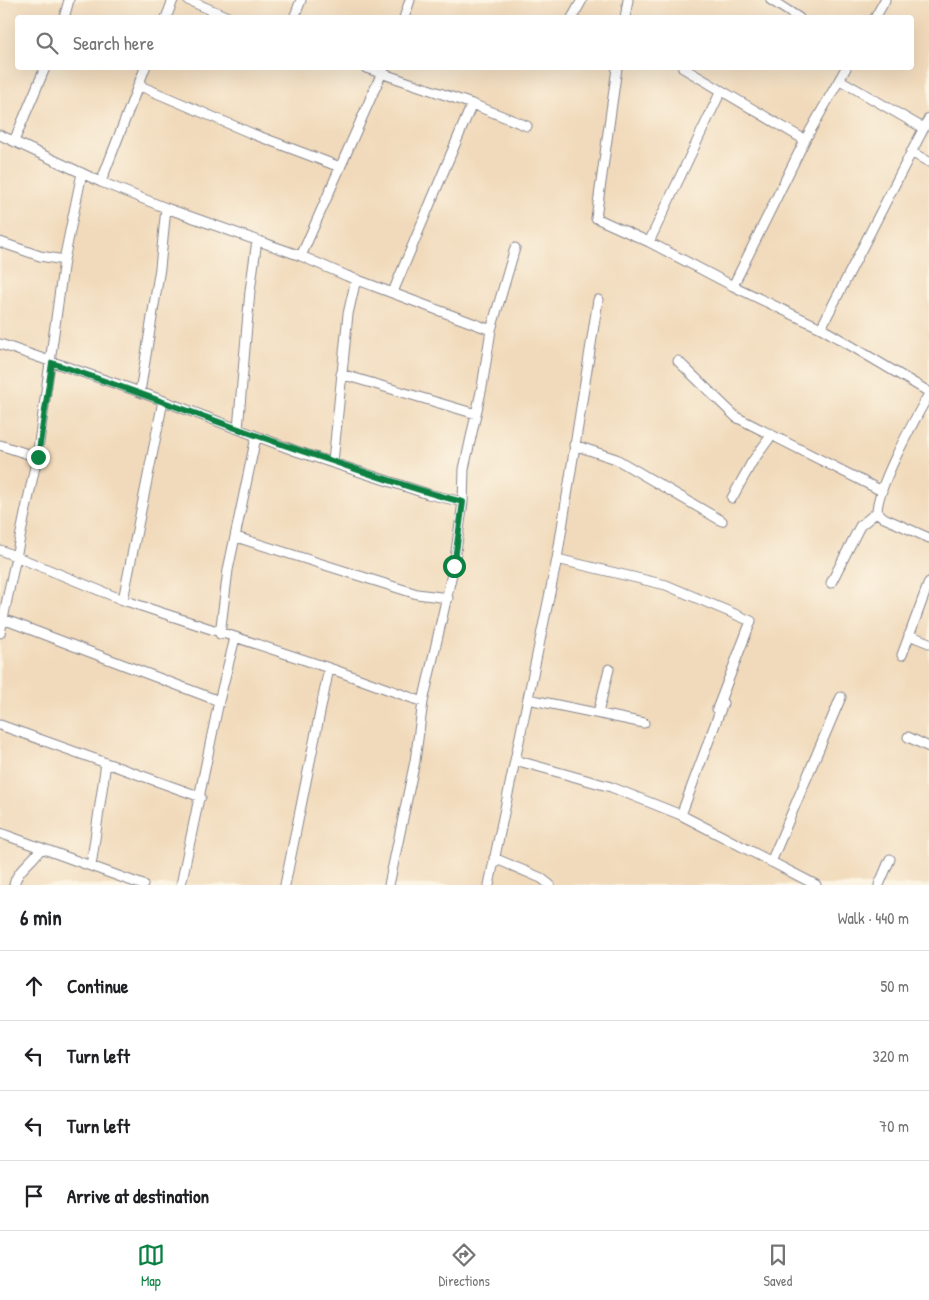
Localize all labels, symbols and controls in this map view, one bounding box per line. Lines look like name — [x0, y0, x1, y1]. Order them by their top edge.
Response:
search box — [15, 15, 914, 70]
icon: search — [33, 29, 61, 57]
text: Search here — [73, 30, 154, 56]
route end — [27, 446, 50, 469]
route start — [443, 555, 466, 578]
text: 6 min — [20, 903, 62, 932]
text: Walk · 440 m — [838, 907, 909, 929]
icon: ahead — [20, 972, 48, 1000]
text: Continue — [67, 973, 128, 999]
text: 50 m — [881, 975, 909, 997]
icon: left — [20, 1042, 48, 1070]
text: Turn left — [67, 1043, 130, 1069]
text: 320 m — [873, 1045, 909, 1067]
icon: left — [20, 1112, 48, 1140]
text: Turn left — [67, 1113, 130, 1139]
text: 70 m — [879, 1115, 909, 1137]
icon: arrive — [20, 1182, 48, 1210]
text: Arrive at destination — [67, 1183, 209, 1209]
tab: Map — [137, 1241, 165, 1290]
tab: Directions — [438, 1241, 490, 1290]
tab: Saved — [764, 1241, 792, 1290]

